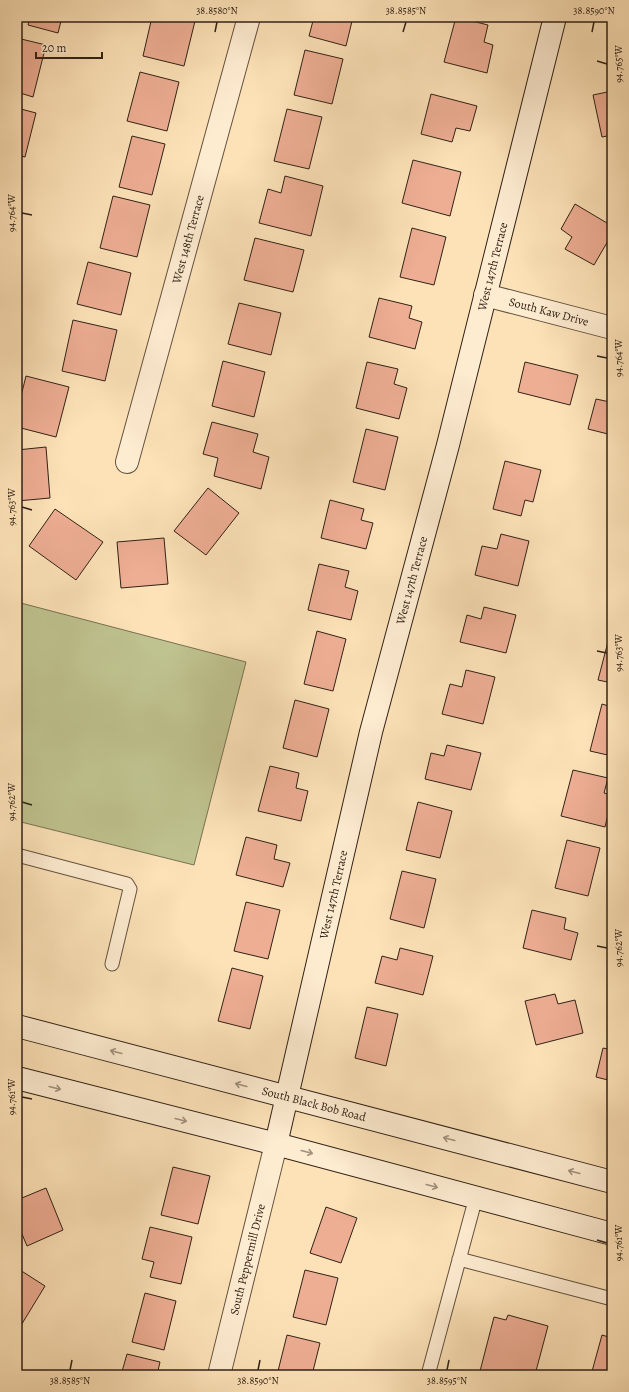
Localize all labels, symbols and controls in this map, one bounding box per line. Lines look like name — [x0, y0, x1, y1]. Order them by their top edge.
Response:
text: 38.8580°N — [196, 4, 238, 17]
text: 38.8585°N — [386, 4, 426, 17]
text: 38.8590°N — [573, 4, 615, 17]
scale bar — [36, 34, 102, 60]
text: 20 m — [42, 40, 66, 56]
text: 94.765°W — [612, 45, 625, 83]
text: 94.764°W — [5, 193, 18, 232]
street label: West 148th Terrace — [168, 193, 208, 286]
street label: West 147th Terrace — [474, 221, 511, 313]
street label: South Kaw Drive — [507, 294, 591, 330]
text: 94.764°W — [612, 338, 625, 377]
text: 94.763°W — [5, 488, 18, 526]
street label: West 147th Terrace — [392, 534, 431, 627]
text: 94.763°W — [612, 634, 625, 672]
text: 94.762°W — [5, 782, 18, 821]
street label: West 147th Terrace — [315, 849, 351, 941]
text: 94.762°W — [612, 928, 625, 967]
one-way arrow — [110, 1047, 123, 1055]
text: 94.761°W — [5, 1078, 18, 1115]
one-way arrow — [235, 1080, 248, 1088]
street label: South Black Bob Road — [260, 1083, 368, 1125]
one-way arrow — [48, 1084, 61, 1092]
one-way arrow — [174, 1117, 187, 1124]
one-way arrow — [442, 1135, 455, 1142]
one-way arrow — [300, 1149, 313, 1157]
one-way arrow — [568, 1168, 581, 1175]
one-way arrow — [425, 1183, 438, 1190]
street label: South Peppermill Drive — [226, 1202, 269, 1317]
text: 94.761°W — [612, 1224, 625, 1261]
text: 38.8585°N — [50, 1374, 90, 1387]
text: 38.8590°N — [237, 1374, 279, 1387]
text: 38.8595°N — [427, 1374, 467, 1387]

